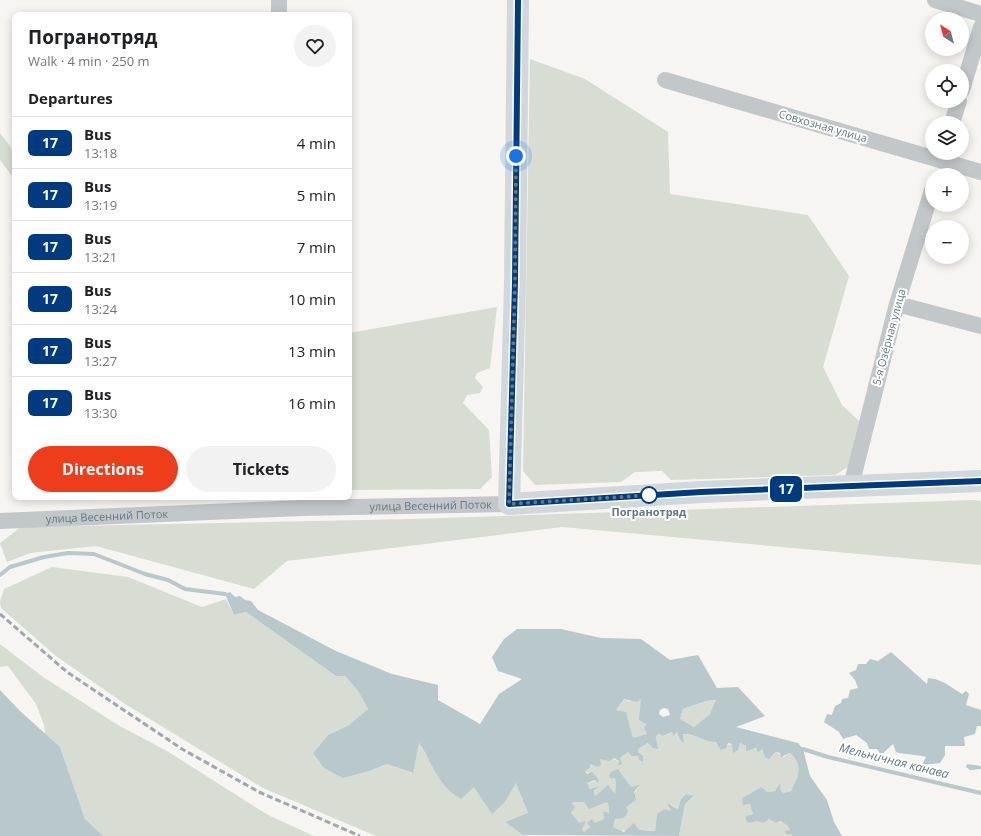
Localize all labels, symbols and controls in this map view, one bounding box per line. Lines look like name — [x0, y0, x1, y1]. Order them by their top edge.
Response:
north arrow — [925, 12, 969, 56]
map controls — [925, 12, 969, 264]
text: Погранотряд — [28, 24, 157, 50]
button: heart — [294, 25, 336, 67]
text: Walk · 4 min · 250 m — [28, 52, 150, 70]
button: locate — [925, 64, 969, 108]
text: Departures — [28, 88, 113, 108]
street label: Совхозная улица — [777, 106, 869, 145]
button: layers — [925, 116, 969, 160]
text: Bus — [84, 124, 111, 144]
text: 17 — [42, 133, 58, 152]
text: 4 min — [297, 133, 336, 153]
text: 13:18 — [84, 144, 117, 162]
your location — [506, 146, 526, 166]
button: + — [925, 168, 969, 212]
text: Bus — [84, 176, 111, 196]
text: 17 — [42, 185, 58, 204]
text: 5 min — [297, 185, 336, 205]
text: 13:19 — [84, 196, 117, 214]
button: − — [925, 220, 969, 264]
text: Bus — [84, 228, 111, 248]
text: 17 — [42, 237, 58, 256]
text: 7 min — [297, 237, 336, 257]
text: 13:21 — [84, 248, 117, 266]
text: Bus — [84, 280, 111, 300]
street label: 5-я Озёрная улица — [868, 287, 909, 387]
text: 17 — [42, 289, 58, 308]
text: 10 min — [288, 289, 336, 309]
text: 13:24 — [84, 300, 117, 318]
text: Bus — [84, 332, 111, 352]
text: 17 — [42, 341, 58, 360]
text: 13 min — [288, 341, 336, 361]
text: 13:27 — [84, 352, 117, 370]
text: Bus — [84, 384, 111, 404]
text: 17 — [42, 393, 58, 412]
text: 16 min — [288, 393, 336, 413]
text: 13:30 — [84, 404, 117, 422]
button: Directions — [28, 446, 178, 492]
button: Tickets — [186, 446, 336, 492]
line badge: 17 — [768, 476, 804, 502]
text: 17 — [778, 479, 794, 498]
marker: Погранотряд — [640, 486, 658, 504]
street label: улица Весенний Поток — [369, 496, 492, 514]
place label: Погранотряд — [612, 504, 687, 519]
street label: улица Весенний Поток — [45, 506, 169, 526]
water label: Мельничная канава — [837, 739, 951, 782]

